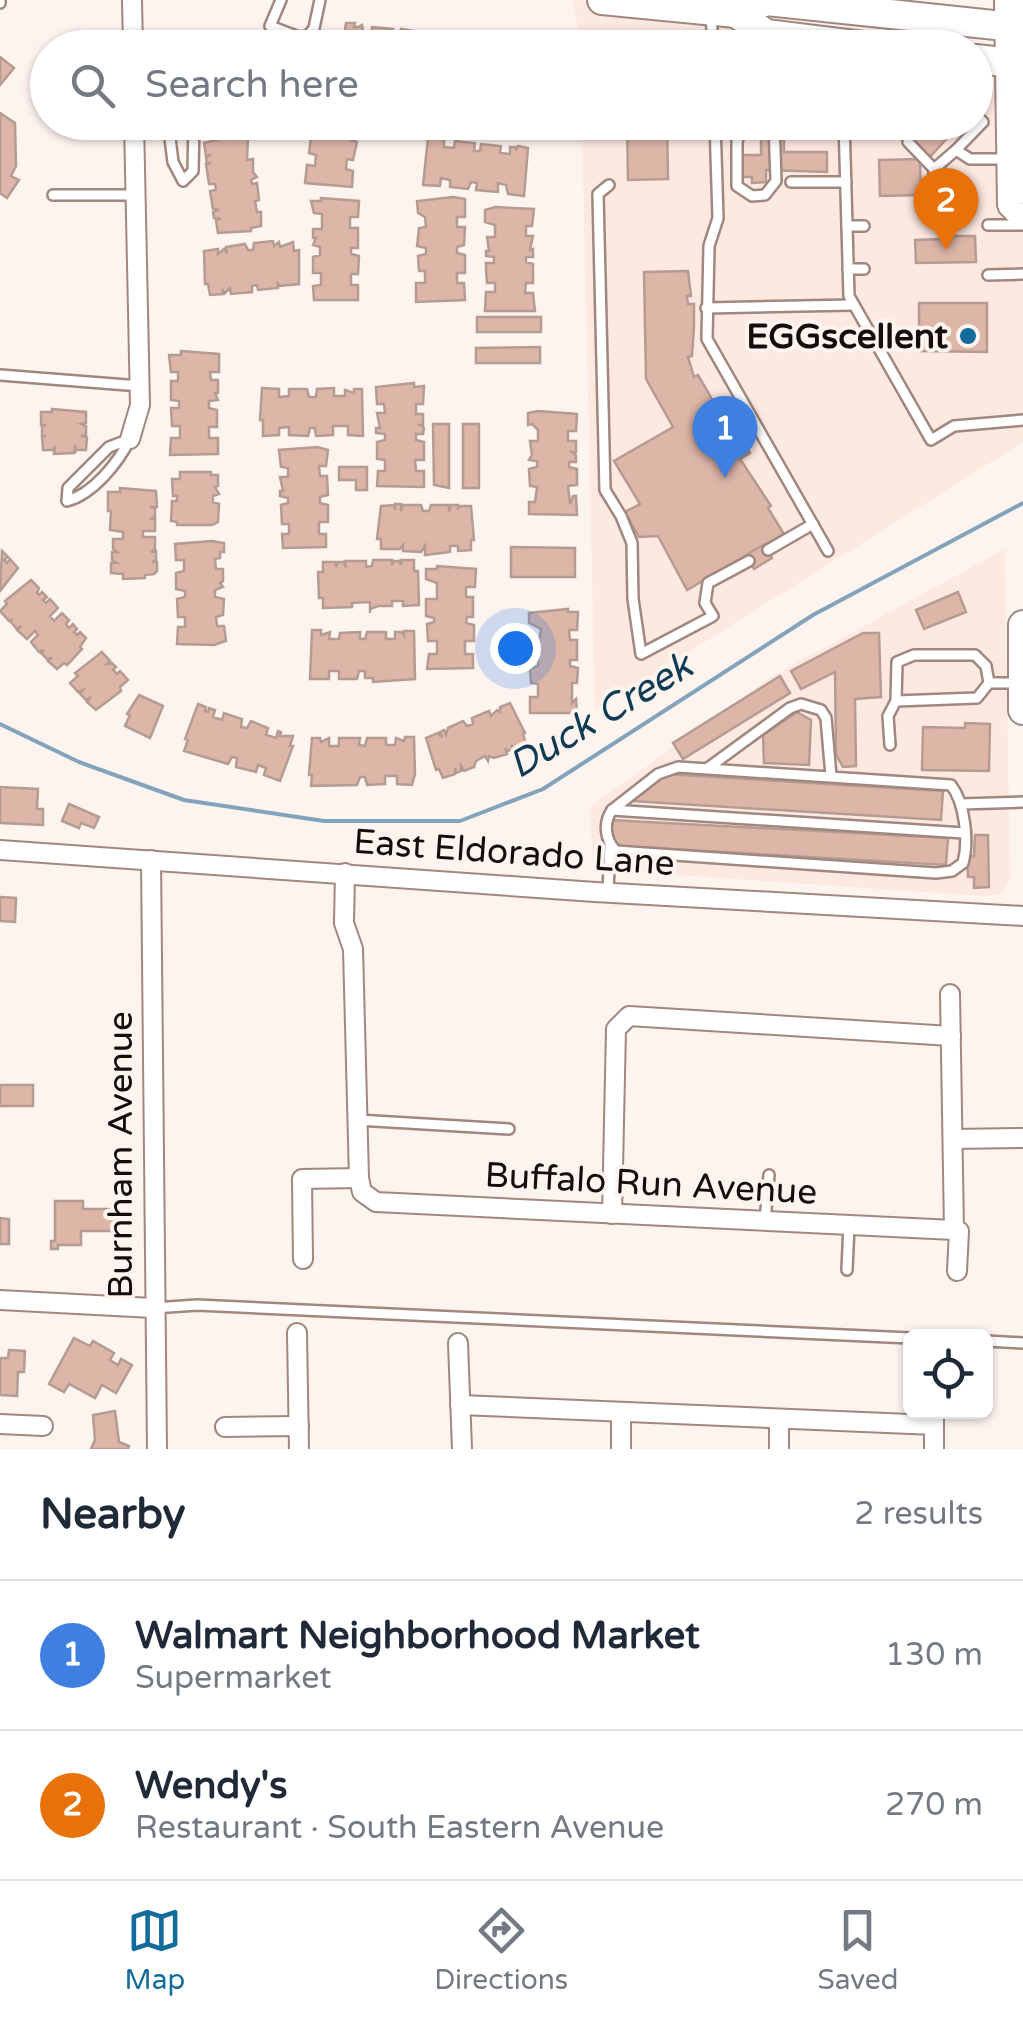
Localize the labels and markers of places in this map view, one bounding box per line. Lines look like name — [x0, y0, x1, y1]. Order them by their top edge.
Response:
pin: 2 — [914, 168, 978, 250]
place label: EGGscellent — [746, 316, 949, 358]
marker: EGGscellent — [957, 325, 979, 347]
pin: 1 — [692, 396, 758, 478]

